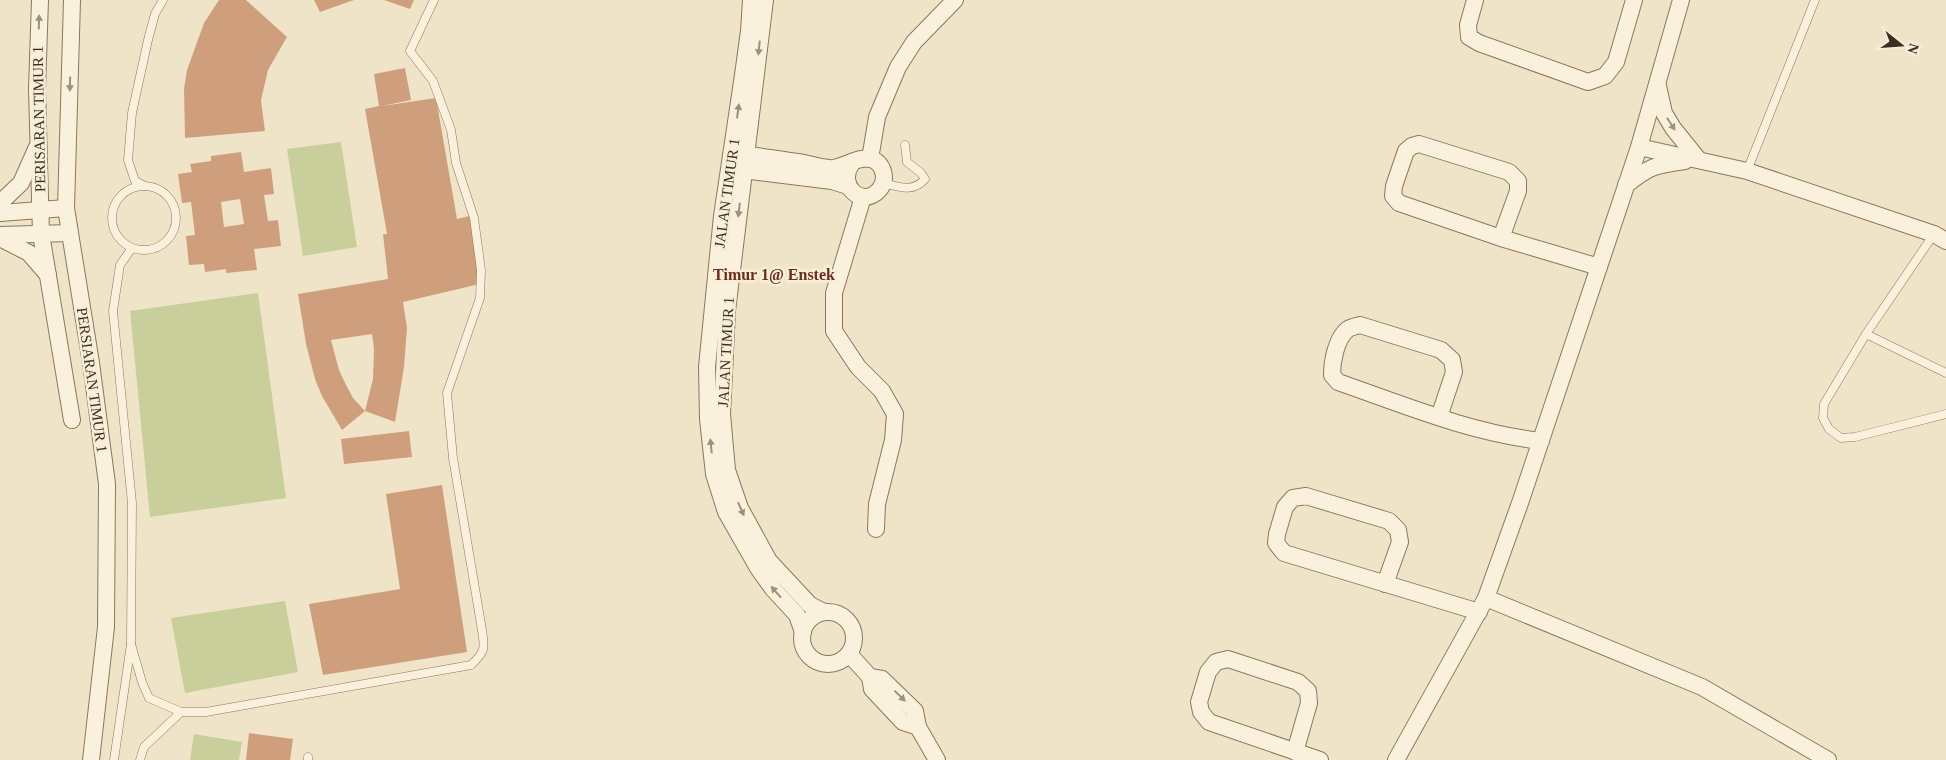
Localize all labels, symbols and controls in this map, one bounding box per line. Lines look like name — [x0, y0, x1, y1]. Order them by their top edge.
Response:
one-way arrow — [35, 14, 43, 30]
north arrow — [1876, 20, 1926, 70]
one-way arrow — [755, 41, 763, 57]
text: N — [1904, 42, 1922, 56]
street label: PERISARAN TIMUR 1 — [30, 46, 48, 192]
one-way arrow — [65, 76, 73, 92]
one-way arrow — [734, 102, 742, 118]
one-way arrow — [1666, 118, 1676, 131]
street label: JALAN TIMUR 1 — [711, 137, 743, 249]
one-way arrow — [735, 202, 743, 218]
district label: Timur 1@ Enstek — [713, 266, 835, 284]
street label: JALAN TIMUR 1 — [715, 296, 737, 408]
street label: PERSIARAN TIMUR 1 — [74, 306, 110, 454]
one-way arrow — [707, 438, 715, 454]
one-way arrow — [738, 502, 746, 516]
one-way arrow — [771, 586, 782, 598]
one-way arrow — [894, 690, 906, 702]

